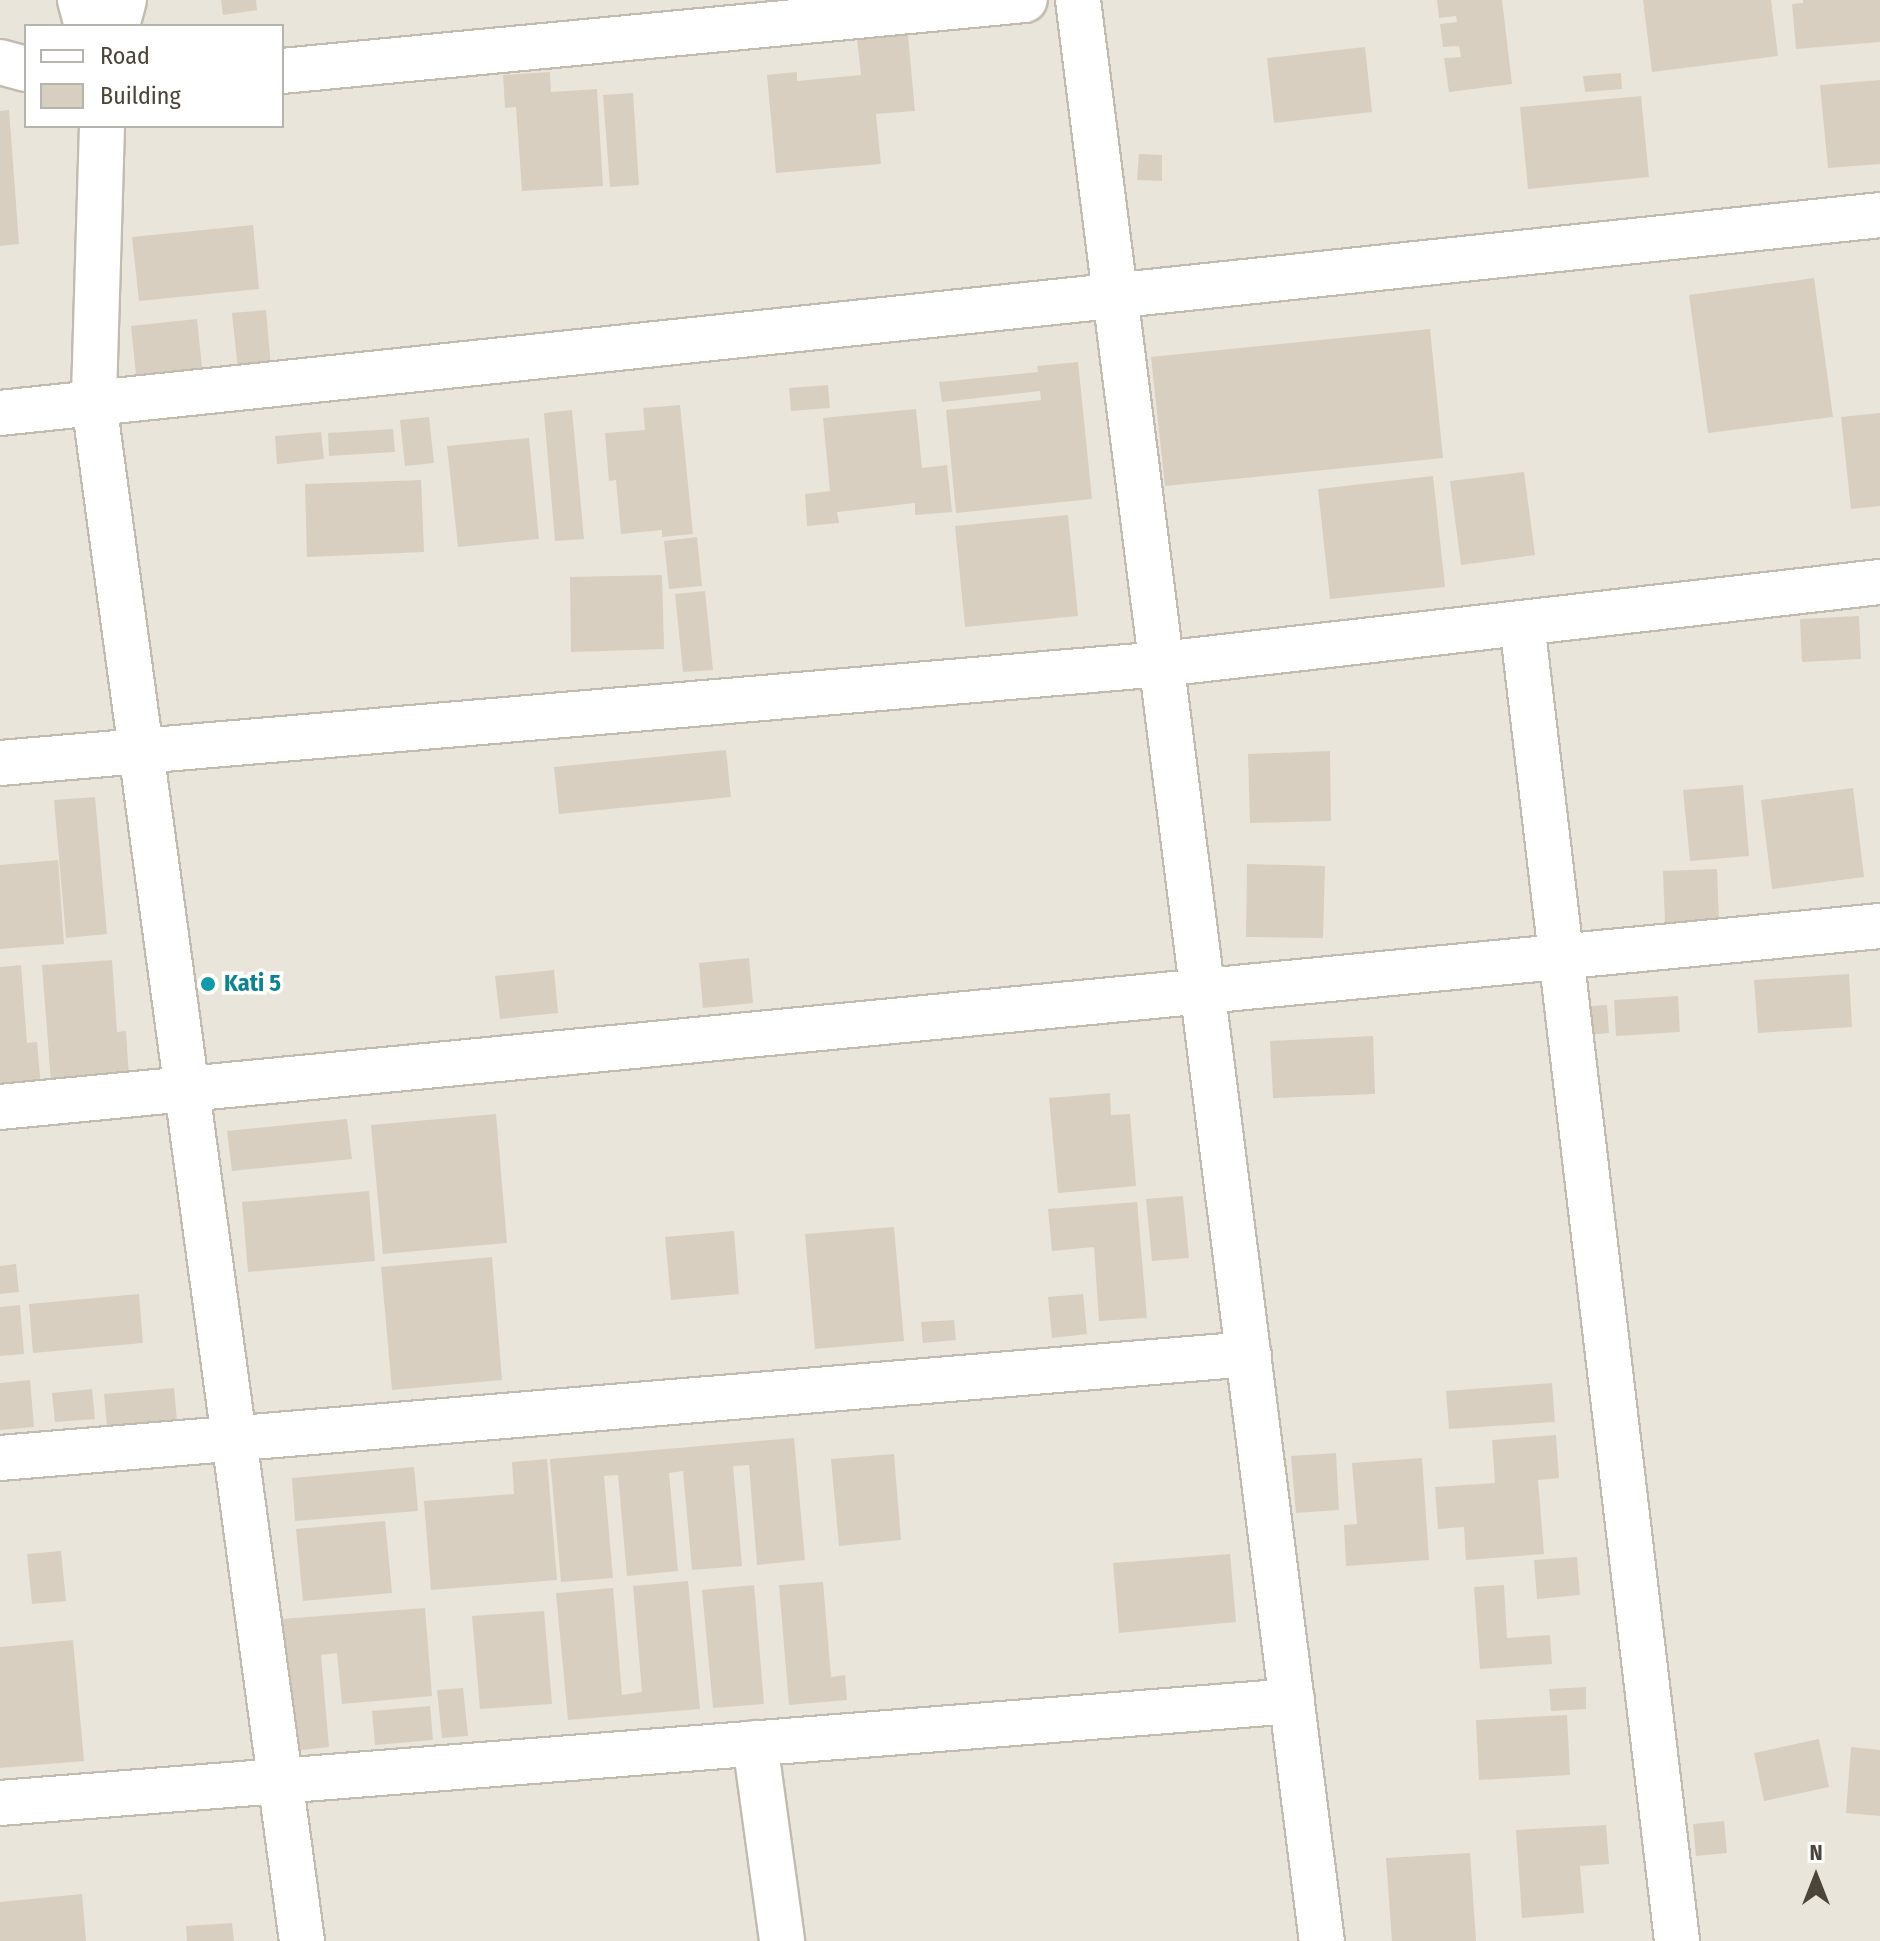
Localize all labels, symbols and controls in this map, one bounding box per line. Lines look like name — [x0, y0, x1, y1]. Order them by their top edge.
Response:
legend — [24, 24, 284, 128]
text: Road — [100, 42, 150, 70]
text: Building — [100, 82, 181, 110]
place label: Kati 5 — [224, 970, 281, 998]
marker: Kati 5 — [199, 975, 217, 993]
north arrow — [1776, 1837, 1856, 1917]
text: N — [1809, 1839, 1823, 1866]

